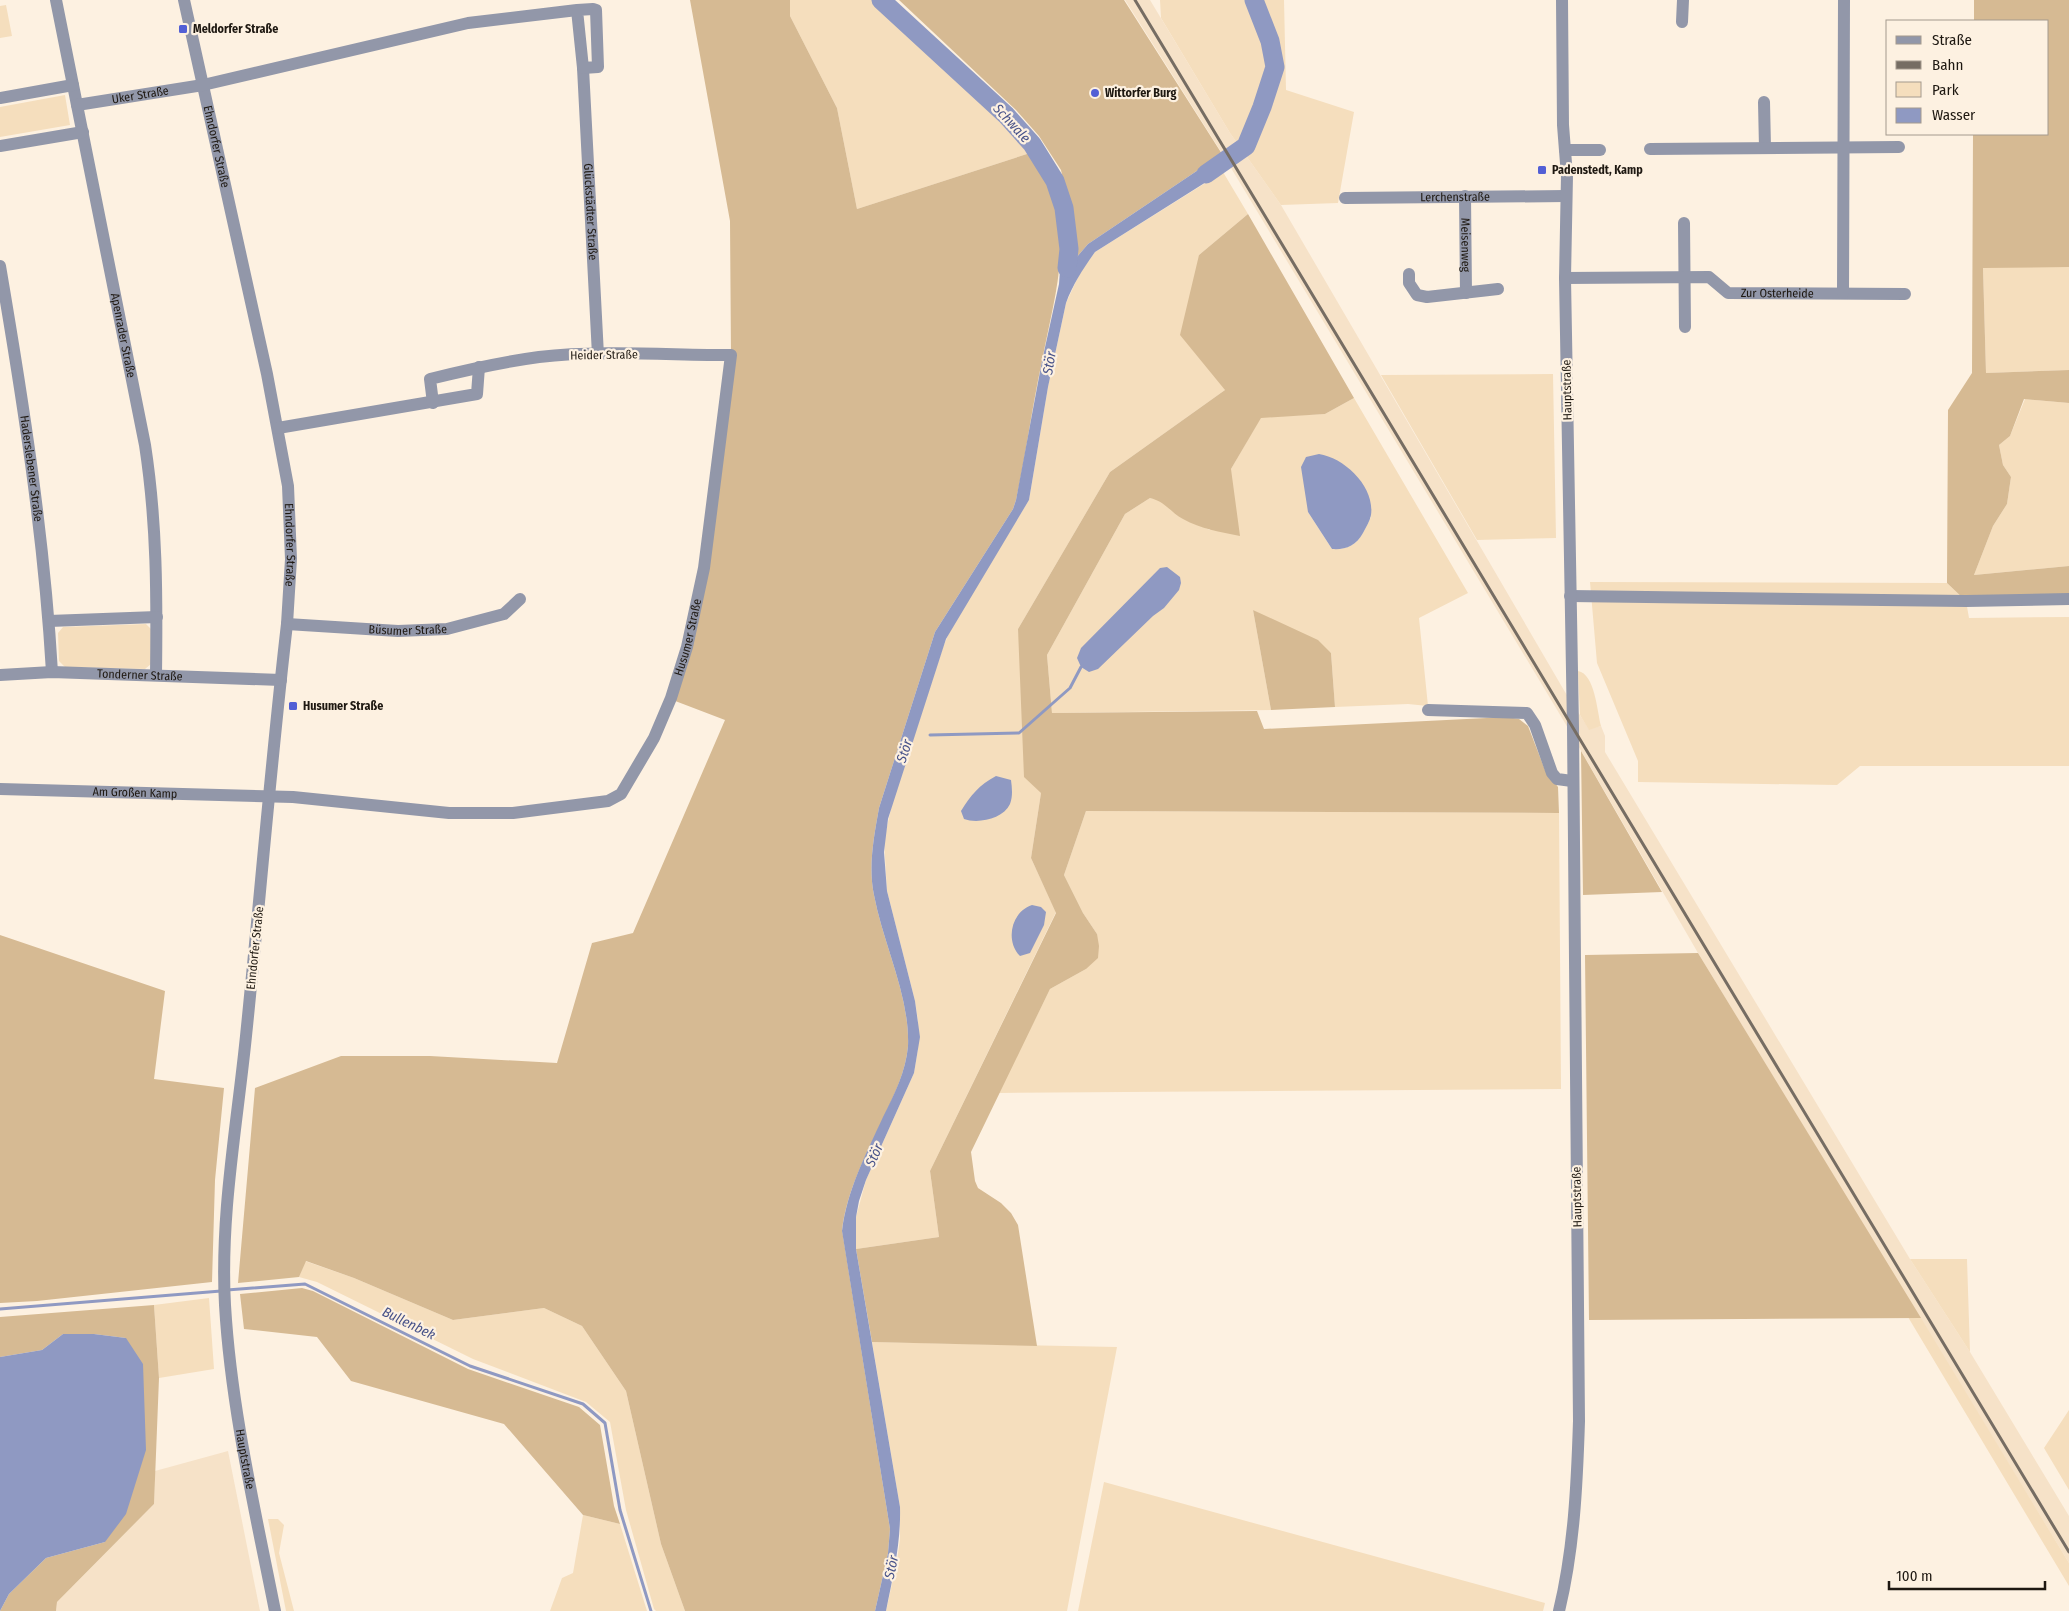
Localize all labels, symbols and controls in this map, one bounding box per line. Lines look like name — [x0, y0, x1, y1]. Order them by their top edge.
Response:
legend — [1886, 20, 2049, 135]
place label: Meldorfer Straße — [193, 22, 278, 36]
marker: Meldorfer Straße — [177, 23, 189, 35]
text: Straße — [1932, 31, 1972, 49]
text: Bahn — [1932, 56, 1963, 74]
text: Park — [1932, 81, 1959, 99]
street label: Uker Straße — [111, 84, 170, 106]
place label: Wittorfer Burg — [1105, 86, 1176, 100]
marker: Wittorfer Burg — [1089, 87, 1101, 99]
water label: Schwale — [989, 100, 1034, 146]
street label: Ehndorfer Straße — [201, 104, 232, 189]
text: Wasser — [1932, 106, 1976, 124]
street label: Glückstädter Straße — [581, 163, 600, 261]
place label: Padenstedt, Kamp — [1552, 163, 1643, 177]
marker: Padenstedt, Kamp — [1536, 164, 1548, 176]
street label: Lerchenstraße — [1420, 190, 1490, 204]
street label: Meisenweg — [1458, 218, 1473, 273]
street label: Zur Osterheide — [1741, 286, 1814, 300]
street label: Apenrader Straße — [108, 292, 138, 379]
street label: Heider Straße — [570, 347, 638, 363]
water label: Stör — [1039, 349, 1060, 377]
street label: Hauptstraße — [1559, 359, 1575, 421]
street label: Haderslebener Straße — [17, 414, 45, 523]
street label: Ehndorfer Straße — [282, 503, 298, 587]
street label: Husumer Straße — [671, 597, 704, 678]
street label: Büsumer Straße — [368, 622, 447, 638]
street label: Tonderner Straße — [97, 667, 183, 684]
place label: Husumer Straße — [303, 699, 383, 713]
marker: Husumer Straße — [287, 700, 299, 712]
water label: Stör — [893, 736, 916, 766]
street label: Am Großen Kamp — [92, 785, 177, 801]
street label: Ehndorfer Straße — [244, 906, 266, 990]
water label: Stör — [862, 1140, 887, 1170]
street label: Hauptstraße — [1569, 1166, 1585, 1228]
water label: Bullenbek — [379, 1303, 438, 1344]
street label: Hauptstraße — [233, 1428, 257, 1491]
water label: Stör — [881, 1553, 902, 1581]
scale bar — [1889, 1558, 2045, 1590]
text: 100 m — [1896, 1567, 1933, 1585]

